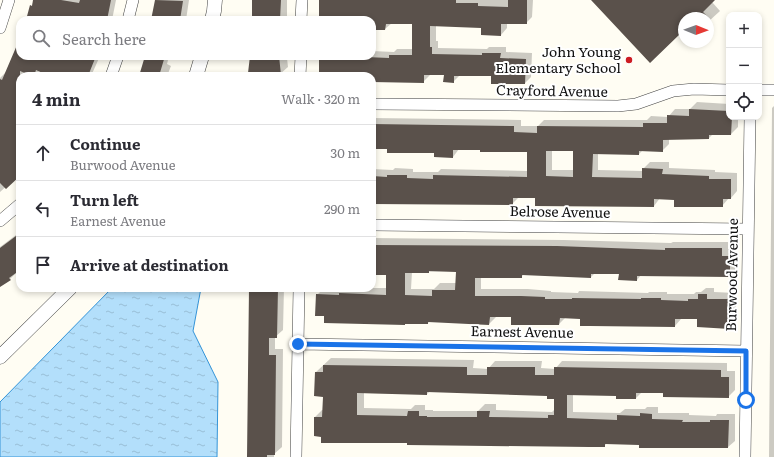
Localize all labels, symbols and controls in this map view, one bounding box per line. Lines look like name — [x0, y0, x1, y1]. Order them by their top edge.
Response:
north arrow — [678, 12, 714, 48]
map controls — [726, 12, 762, 120]
button: + — [726, 12, 762, 48]
search box — [16, 16, 376, 60]
icon: search — [30, 27, 52, 49]
text: Search here — [62, 27, 146, 50]
place label: John Young Elementary School — [495, 41, 621, 77]
button: − — [726, 48, 762, 84]
marker: John Young Elementary School — [624, 55, 634, 65]
street label: Crayford Avenue — [496, 79, 608, 101]
button: locate — [726, 84, 762, 120]
text: 4 min — [32, 86, 81, 111]
text: Walk · 320 m — [281, 89, 360, 108]
text: Continue — [70, 132, 140, 155]
icon: ahead — [32, 142, 54, 164]
text: 30 m — [330, 143, 360, 162]
text: Burwood Avenue — [70, 155, 175, 174]
text: Turn left — [70, 188, 139, 211]
icon: left — [32, 198, 54, 220]
text: 290 m — [324, 199, 360, 218]
street label: Belrose Avenue — [509, 200, 611, 222]
text: Earnest Avenue — [70, 211, 166, 230]
street label: Burwood Avenue — [720, 218, 742, 332]
text: Arrive at destination — [70, 253, 229, 276]
icon: arrive — [32, 254, 54, 276]
street label: Earnest Avenue — [470, 320, 574, 342]
route end — [289, 335, 307, 353]
route start — [737, 391, 755, 409]

